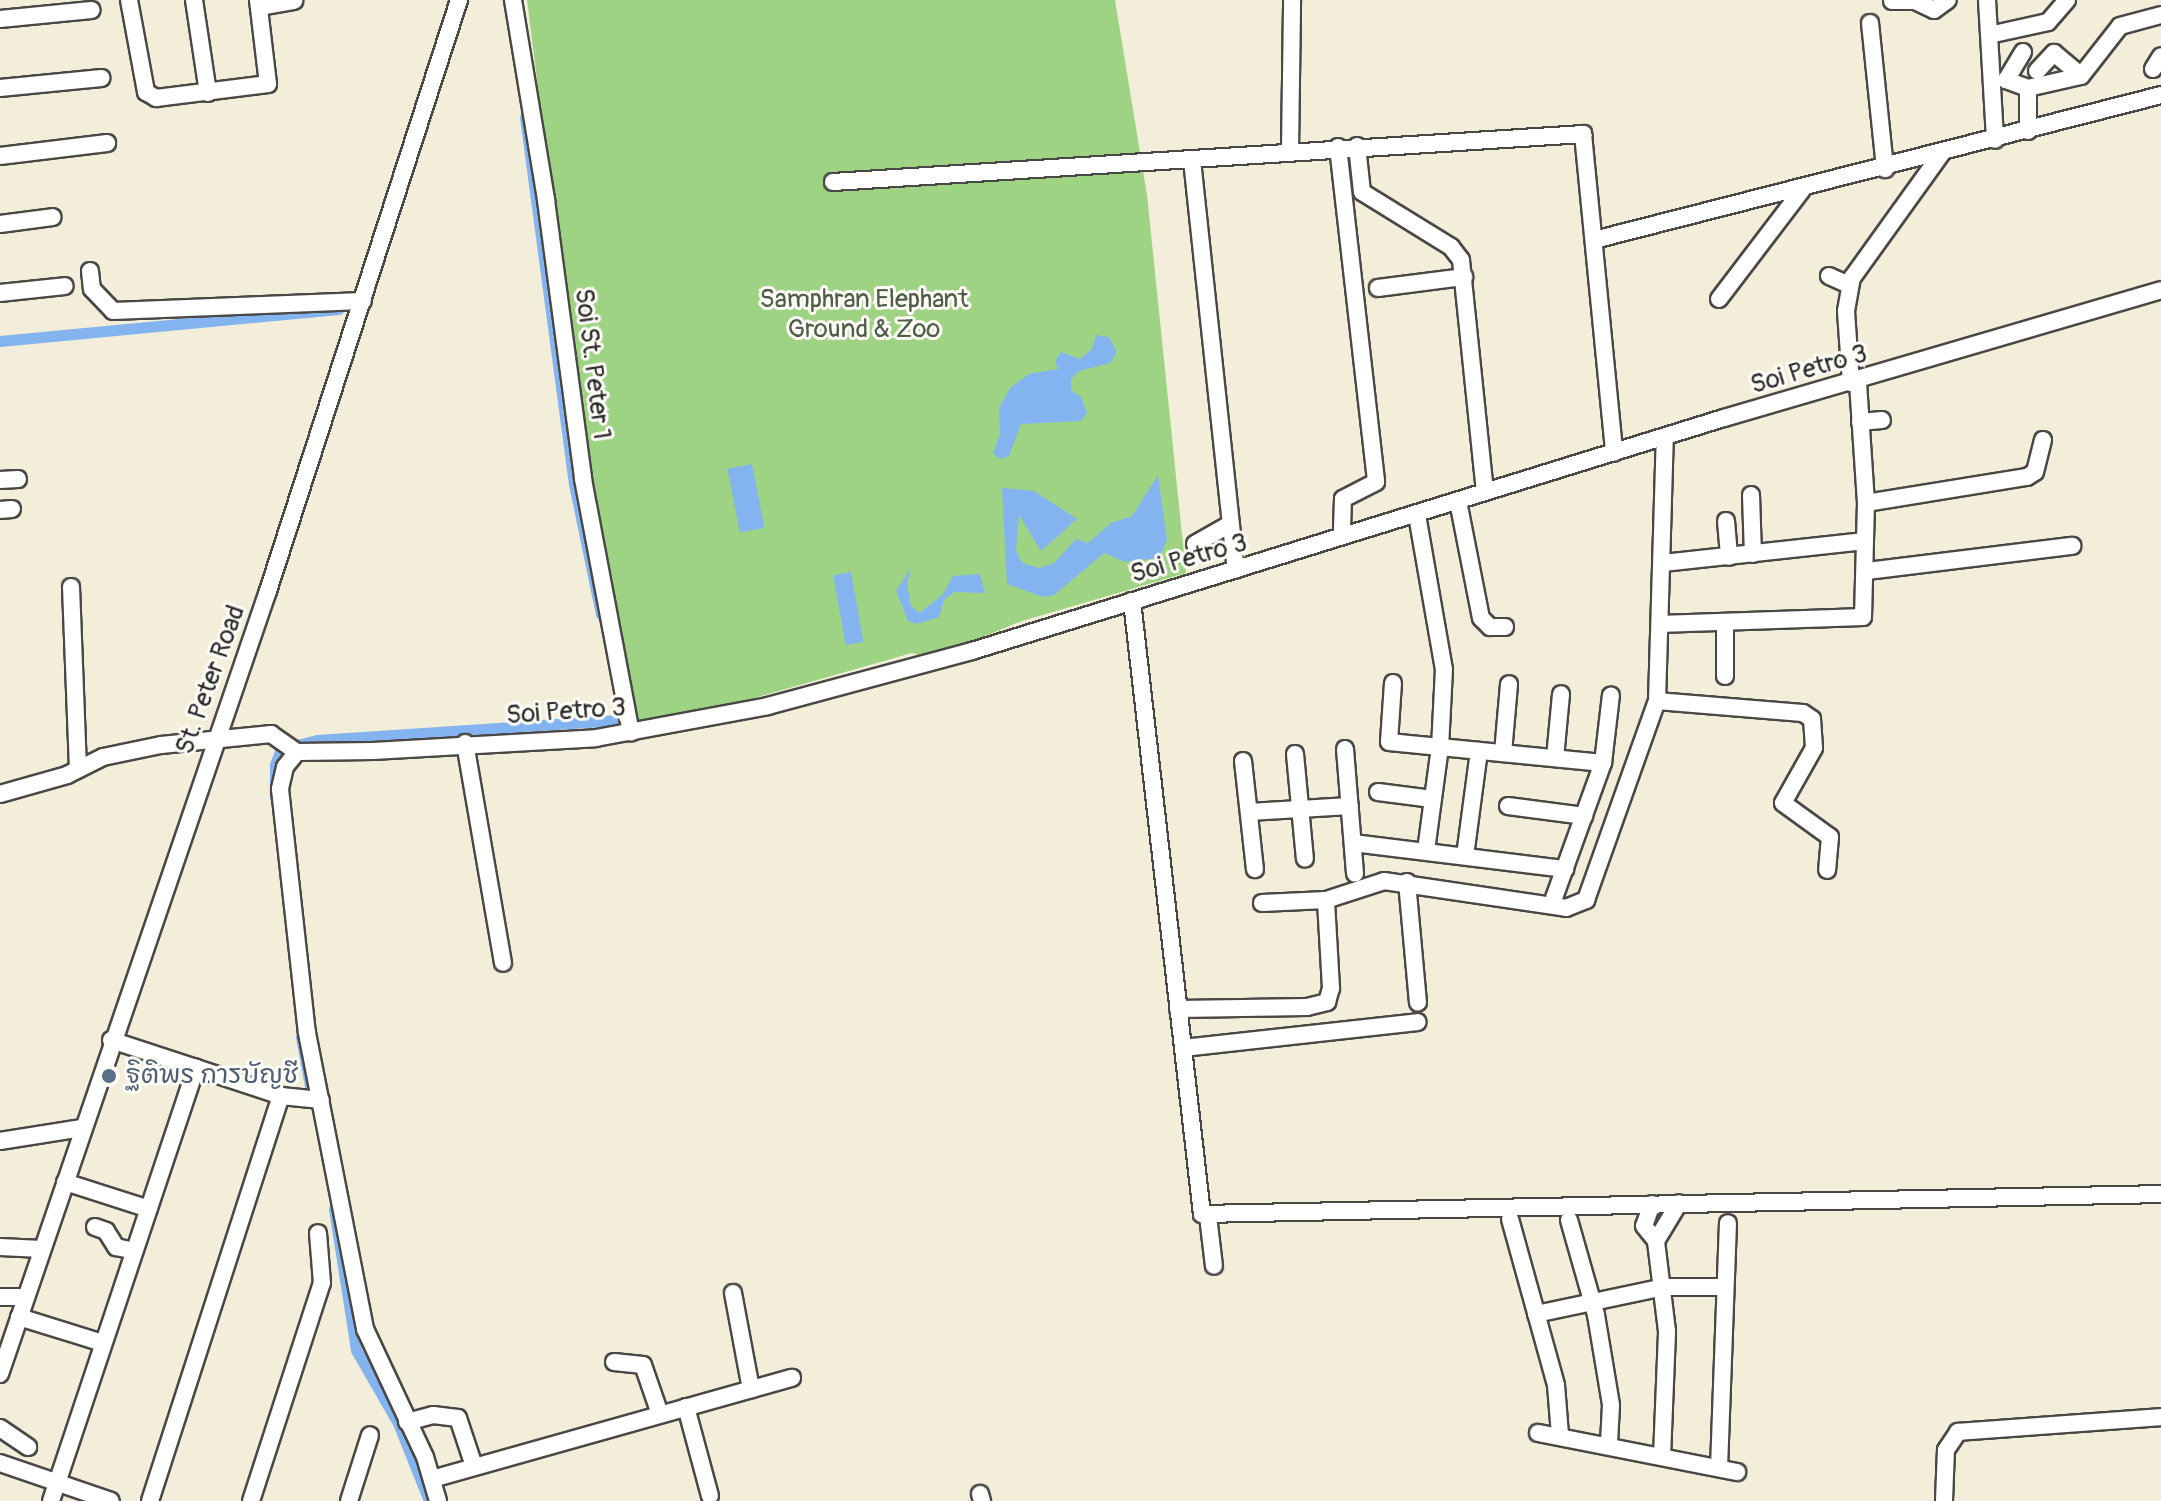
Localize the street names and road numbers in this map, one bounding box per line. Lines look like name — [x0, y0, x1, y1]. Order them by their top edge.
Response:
street label: Soi St. Peter 1 — [567, 287, 617, 441]
street label: Soi Petro 3 — [1747, 338, 1871, 402]
street label: Soi Petro 3 — [1127, 527, 1251, 591]
street label: St. Peter Road — [170, 601, 252, 759]
street label: Soi Petro 3 — [505, 692, 627, 732]

